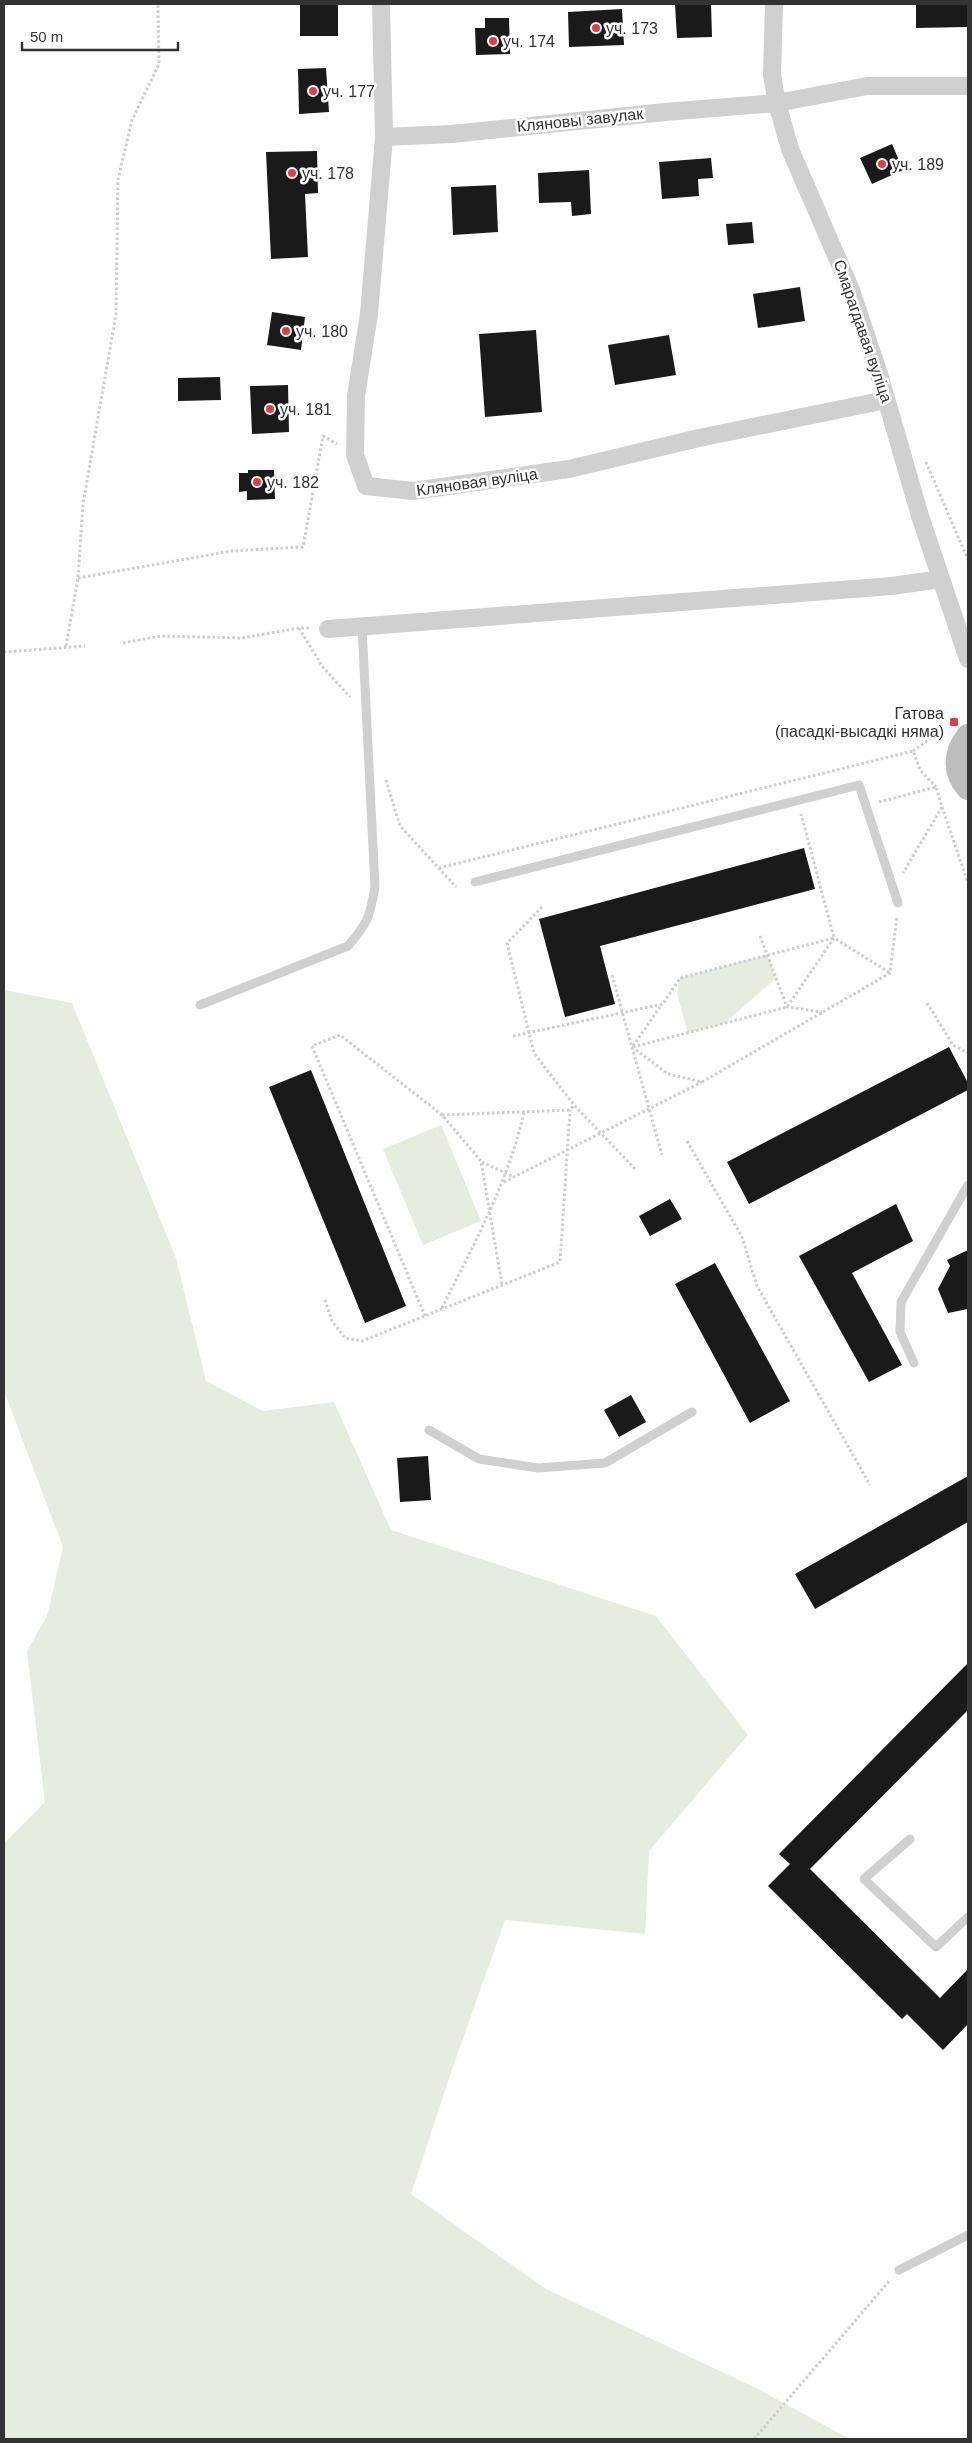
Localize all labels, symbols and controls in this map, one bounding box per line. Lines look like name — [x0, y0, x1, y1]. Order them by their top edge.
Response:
scale bar — [22, 20, 179, 52]
place label: уч. 173 — [606, 20, 658, 37]
marker: уч. 173 — [590, 22, 602, 34]
text: 50 m — [30, 28, 63, 45]
place label: уч. 174 — [503, 33, 555, 50]
marker: уч. 174 — [487, 35, 499, 47]
place label: уч. 177 — [323, 83, 375, 100]
marker: уч. 177 — [307, 85, 319, 97]
street label: Кляновы завулак — [516, 105, 645, 135]
place label: уч. 189 — [892, 156, 944, 173]
marker: уч. 189 — [876, 158, 888, 170]
place label: уч. 178 — [302, 165, 354, 182]
marker: уч. 178 — [286, 167, 298, 179]
street label: Смарагдавая вуліца — [831, 257, 895, 405]
place label: уч. 180 — [296, 323, 348, 340]
marker: уч. 180 — [280, 325, 292, 337]
place label: уч. 181 — [280, 401, 332, 418]
marker: уч. 181 — [264, 403, 276, 415]
street label: Кляновая вуліца — [415, 465, 539, 499]
place label: уч. 182 — [267, 474, 319, 491]
marker: уч. 182 — [251, 476, 263, 488]
place label: Гатова (пасадкі-высадкі няма) — [775, 705, 944, 740]
marker: Гатова (пасадкі-высадкі няма) — [948, 716, 960, 728]

